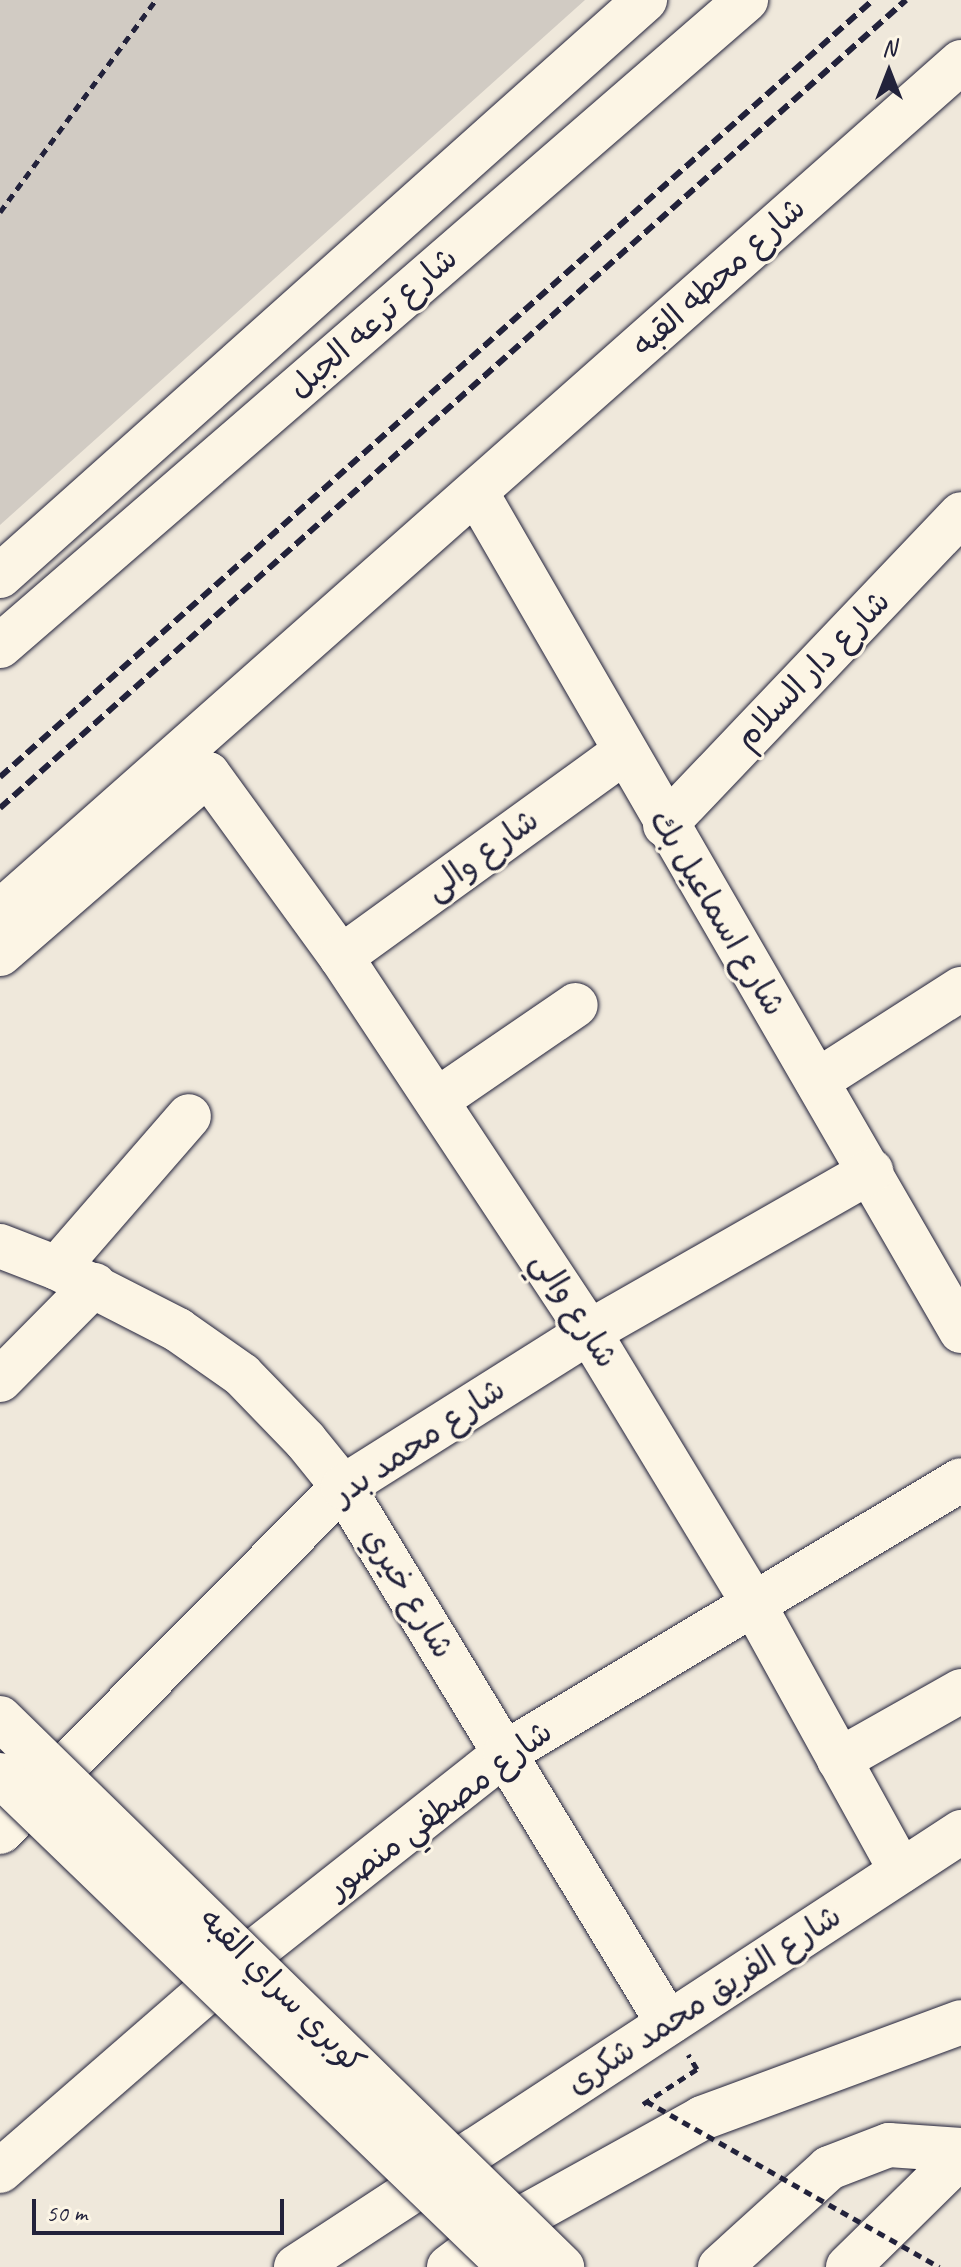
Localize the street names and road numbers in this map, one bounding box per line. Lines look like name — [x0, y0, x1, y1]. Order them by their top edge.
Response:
street label: شارع محطه القبه — [625, 189, 813, 365]
street label: شارع ترعه الجبل — [281, 239, 465, 407]
street label: شارع دار السلام — [728, 583, 898, 757]
street label: شارع والى — [418, 801, 546, 909]
street label: شارع اسماعيل بك — [640, 803, 794, 1023]
street label: شارع والي — [522, 1245, 626, 1375]
street label: شارع محمد بدر — [325, 1370, 513, 1514]
street label: شارع خيري — [354, 1520, 462, 1666]
street label: شارع مصطفي منصور — [320, 1713, 560, 1907]
street label: شارع الفريق محمد شكرى — [560, 1897, 848, 2103]
street label: كوبري سراي القبه — [191, 1900, 373, 2082]

